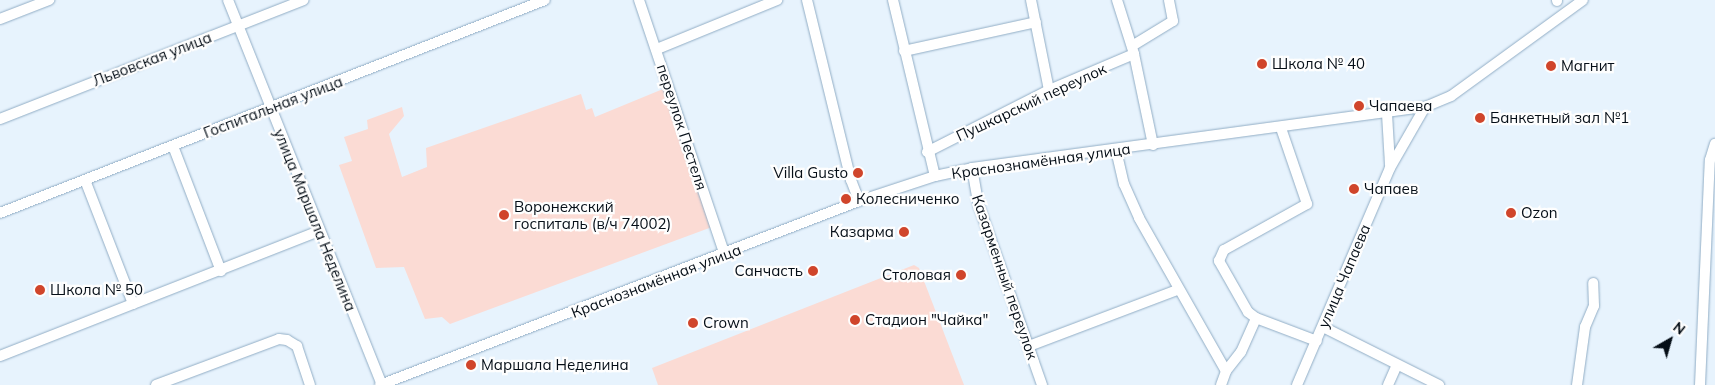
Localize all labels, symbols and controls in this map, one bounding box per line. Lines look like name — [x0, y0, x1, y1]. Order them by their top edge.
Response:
street label: Львовская улица — [90, 28, 214, 90]
place label: Школа № 40 — [1272, 55, 1365, 73]
place label: Магнит — [1561, 57, 1614, 75]
marker: Школа № 40 — [1256, 58, 1268, 70]
street label: Пушкарский переулок — [953, 59, 1109, 145]
marker: Магнит — [1545, 60, 1557, 72]
street label: переулок Пестеля — [653, 62, 711, 192]
street label: Госпитальная улица — [201, 72, 345, 142]
place label: Чапаева — [1369, 97, 1432, 115]
marker: Чапаева — [1353, 100, 1365, 112]
place label: Банкетный зал №1 — [1490, 109, 1629, 127]
marker: Банкетный зал №1 — [1474, 112, 1486, 124]
street label: улица Маршала Неделина — [270, 126, 360, 314]
street label: Краснознамённая улица — [950, 140, 1132, 182]
place label: Villa Gusto — [773, 164, 848, 182]
marker: Villa Gusto — [852, 167, 864, 179]
place label: Чапаев — [1364, 180, 1418, 198]
marker: Чапаев — [1348, 183, 1360, 195]
place label: Колесниченко — [856, 190, 959, 208]
street label: Казарменный переулок — [968, 192, 1042, 362]
marker: Колесниченко — [840, 193, 852, 205]
place label: Воронежский госпиталь (в/ч 74002) — [514, 197, 671, 232]
place label: Ozon — [1521, 204, 1558, 222]
marker: Ozon — [1505, 207, 1517, 219]
marker: Воронежский госпиталь (в/ч 74002) — [498, 209, 510, 221]
street label: улица Чапаева — [1314, 221, 1374, 331]
place label: Казарма — [830, 223, 894, 241]
marker: Казарма — [898, 226, 910, 238]
street label: Краснознамённая улица — [569, 240, 743, 322]
place label: Санчасть — [735, 262, 803, 280]
marker: Санчасть — [807, 265, 819, 277]
place label: Столовая — [882, 266, 951, 284]
marker: Столовая — [955, 269, 967, 281]
place label: Школа № 50 — [50, 281, 143, 299]
marker: Школа № 50 — [34, 284, 46, 296]
place label: Стадион "Чайка" — [865, 311, 988, 329]
place label: Crown — [703, 314, 749, 332]
marker: Стадион "Чайка" — [849, 314, 861, 326]
north arrow — [1645, 315, 1695, 365]
marker: Crown — [687, 317, 699, 329]
text: N — [1670, 318, 1689, 339]
place label: Маршала Неделина — [481, 356, 629, 374]
marker: Маршала Неделина — [465, 359, 477, 371]

